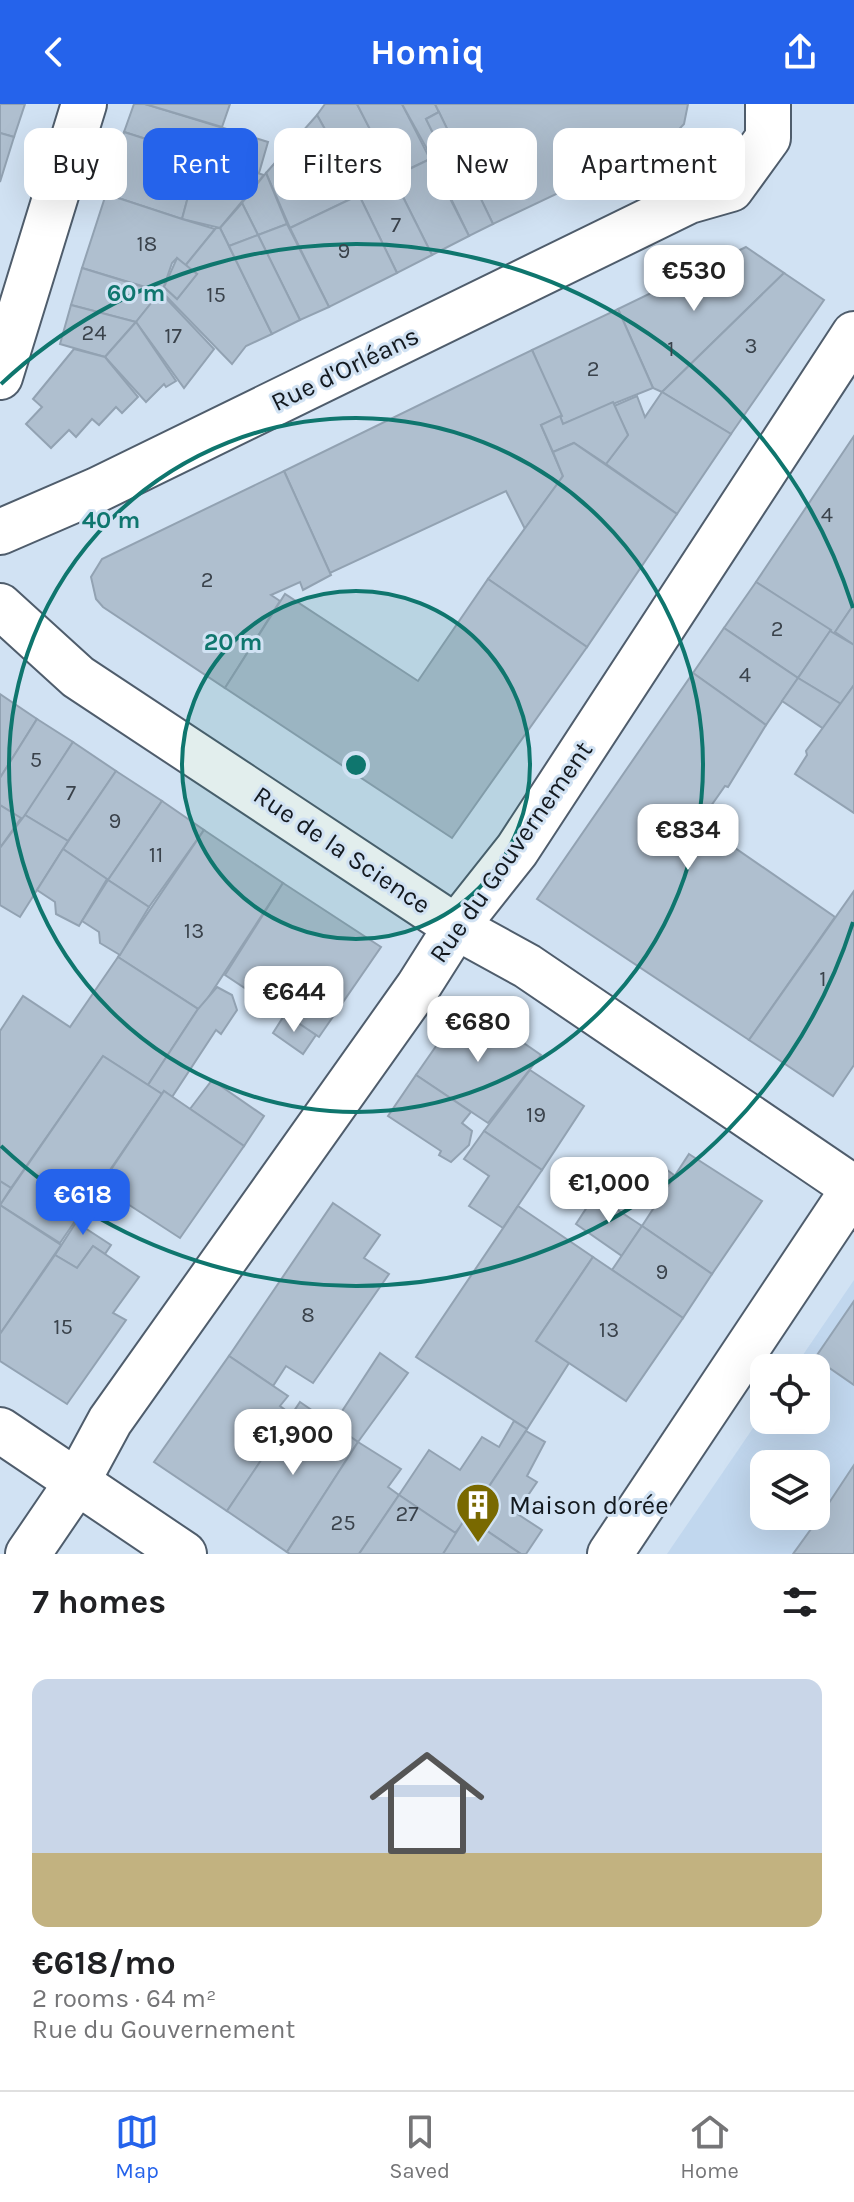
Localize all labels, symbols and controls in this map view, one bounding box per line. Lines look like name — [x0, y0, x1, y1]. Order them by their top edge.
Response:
icon: back — [32, 30, 76, 74]
icon: share — [778, 30, 822, 74]
text: Homiq — [370, 31, 484, 73]
chip: Buy — [24, 128, 127, 200]
chip: Rent — [143, 128, 258, 200]
chip: Filters — [274, 128, 411, 200]
chip: New — [427, 128, 537, 200]
chip: Apartment — [553, 128, 745, 200]
house number: 7 — [391, 212, 401, 238]
house number: 18 — [137, 231, 157, 257]
house number: 9 — [338, 238, 350, 264]
pin: €530 — [647, 245, 741, 313]
text: €530 — [662, 255, 726, 286]
text: 60 m — [107, 279, 165, 307]
house number: 15 — [206, 282, 226, 308]
house number: 24 — [81, 320, 107, 346]
street label: Rue d'Orléans — [266, 320, 424, 418]
house number: 17 — [164, 323, 182, 349]
house number: 3 — [745, 333, 758, 359]
house number: 1 — [667, 336, 675, 362]
house number: 2 — [587, 356, 599, 382]
house number: 4 — [821, 502, 833, 528]
text: 40 m — [82, 506, 140, 534]
house number: 2 — [201, 567, 213, 593]
house number: 2 — [771, 616, 783, 642]
text: 20 m — [204, 628, 262, 656]
house number: 4 — [739, 662, 751, 688]
street label: Rue du Gouvernement — [423, 735, 599, 969]
house number: 5 — [30, 747, 42, 773]
centre of rings — [342, 751, 370, 779]
street label: Rue de la Science — [248, 779, 436, 921]
house number: 7 — [66, 780, 76, 806]
pin: €834 — [641, 804, 735, 872]
house number: 9 — [109, 808, 121, 834]
text: €834 — [656, 814, 720, 845]
house number: 11 — [149, 842, 163, 868]
house number: 13 — [184, 918, 204, 944]
pin: €644 — [247, 966, 341, 1034]
house number: 1 — [819, 966, 827, 992]
text: €644 — [262, 976, 326, 1007]
pin: €680 — [431, 996, 525, 1064]
text: €680 — [445, 1006, 511, 1037]
house number: 19 — [526, 1102, 546, 1128]
pin: €1,000 — [544, 1157, 674, 1225]
text: €1,000 — [568, 1167, 650, 1198]
pin: €618 — [36, 1169, 130, 1237]
text: €618 — [54, 1179, 112, 1210]
house number: 9 — [656, 1259, 668, 1285]
house number: 8 — [301, 1302, 315, 1328]
house number: 15 — [53, 1314, 73, 1340]
house number: 13 — [599, 1317, 619, 1343]
map controls — [750, 1354, 830, 1530]
button: locate — [750, 1354, 830, 1434]
pin: €1,900 — [228, 1409, 358, 1477]
text: €1,900 — [252, 1419, 334, 1450]
button: layers — [750, 1450, 830, 1530]
building icon: Maison dorée — [454, 1481, 502, 1544]
place label: Maison dorée — [509, 1490, 669, 1521]
house number: 27 — [395, 1501, 419, 1527]
house number: 25 — [330, 1510, 356, 1536]
icon: filters — [778, 1580, 822, 1624]
text: 7 homes — [32, 1582, 166, 1622]
icon: home — [355, 1731, 499, 1875]
text: €618/mo — [32, 1943, 176, 1983]
text: 2 rooms · 64 m² — [32, 1983, 216, 2014]
text: Rue du Gouvernement — [32, 2014, 295, 2045]
tab: Map — [115, 2110, 159, 2184]
tab: Saved — [389, 2110, 450, 2184]
tab: Home — [680, 2110, 739, 2184]

